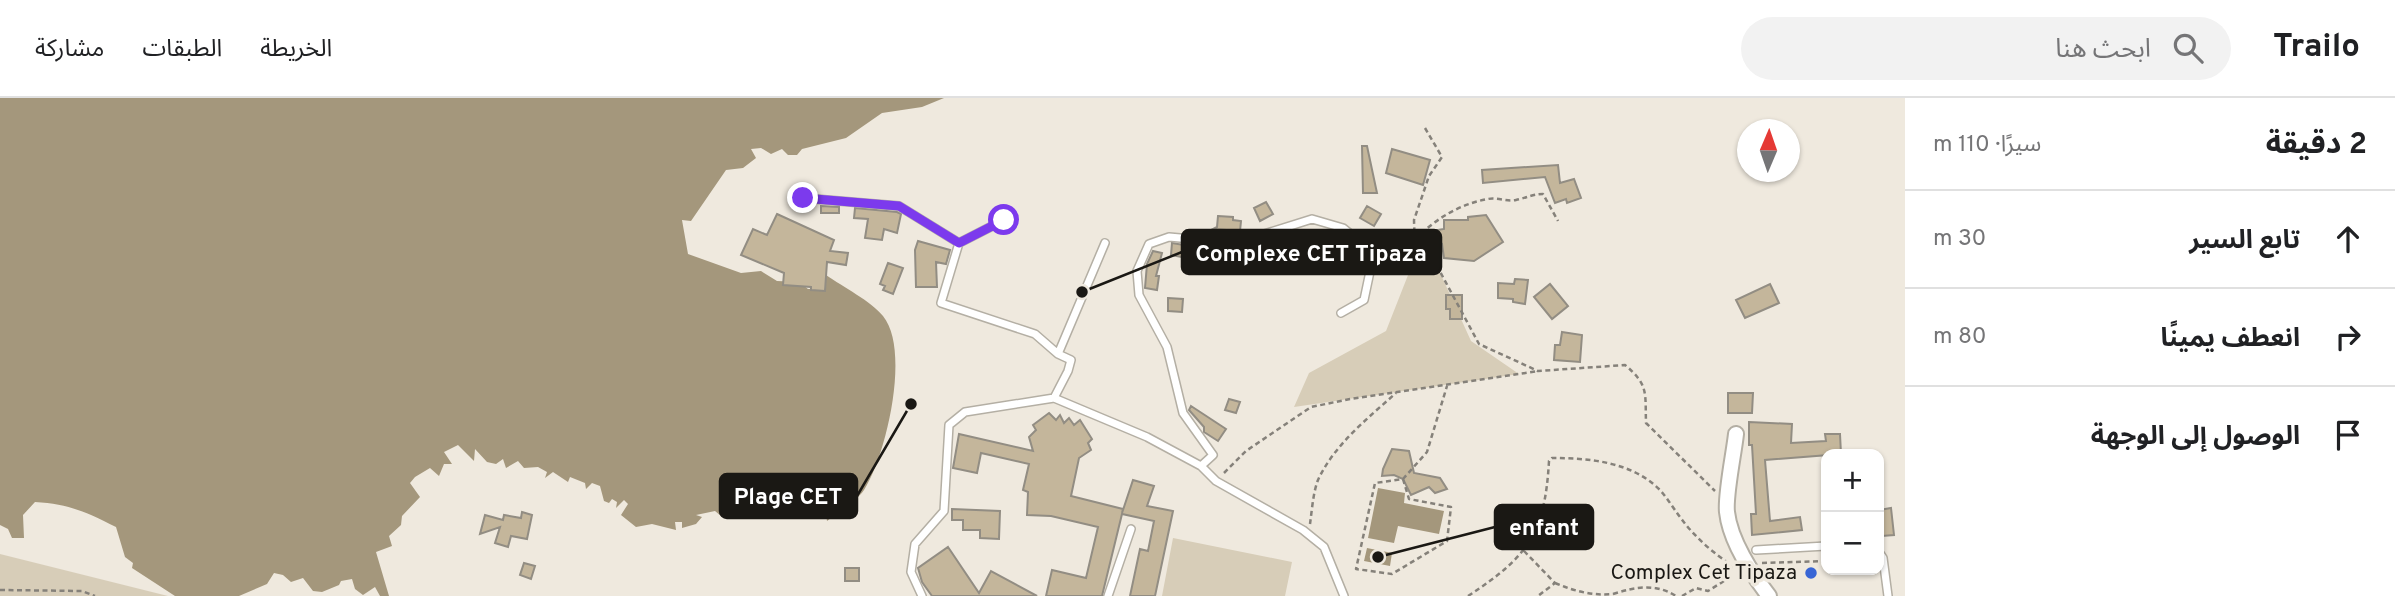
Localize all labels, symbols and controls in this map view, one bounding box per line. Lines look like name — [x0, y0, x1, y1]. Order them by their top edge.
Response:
search box — [1741, 17, 2231, 80]
text: Trailo — [2273, 27, 2360, 69]
icon: search — [2169, 29, 2207, 67]
text: ابحث هنا — [2055, 34, 2151, 67]
text: مشاركة — [35, 35, 104, 65]
text: الطبقات — [142, 35, 222, 65]
text: الخريطة — [260, 35, 332, 65]
north arrow — [1737, 119, 1800, 182]
text: 2 دقيقة — [2266, 127, 2367, 164]
text: سيرًا · 110 m — [1933, 131, 2041, 160]
route end — [787, 182, 818, 213]
route start — [988, 204, 1019, 235]
icon: ahead — [2329, 220, 2367, 258]
text: 30 m — [1933, 225, 1986, 254]
text: تابع السير — [2189, 225, 2300, 258]
callout: Complexe CET Tipaza — [1182, 230, 1441, 274]
text: Complexe CET Tipaza — [1195, 241, 1427, 270]
icon: right — [2329, 318, 2367, 356]
text: 80 m — [1933, 323, 1986, 352]
text: انعطف يمينًا — [2161, 323, 2300, 356]
icon: arrive — [2329, 416, 2367, 454]
text: الوصول إلى الوجهة — [2091, 421, 2300, 454]
map controls — [1821, 449, 1884, 575]
button: + — [1821, 449, 1884, 512]
callout: Plage CET — [720, 474, 857, 518]
text: Plage CET — [734, 484, 842, 513]
callout: enfant — [1495, 505, 1593, 549]
button: − — [1821, 512, 1884, 575]
text: enfant — [1509, 515, 1579, 544]
place label: Complex Cet Tipaza — [1611, 560, 1797, 587]
marker: Complex Cet Tipaza — [1803, 565, 1819, 581]

